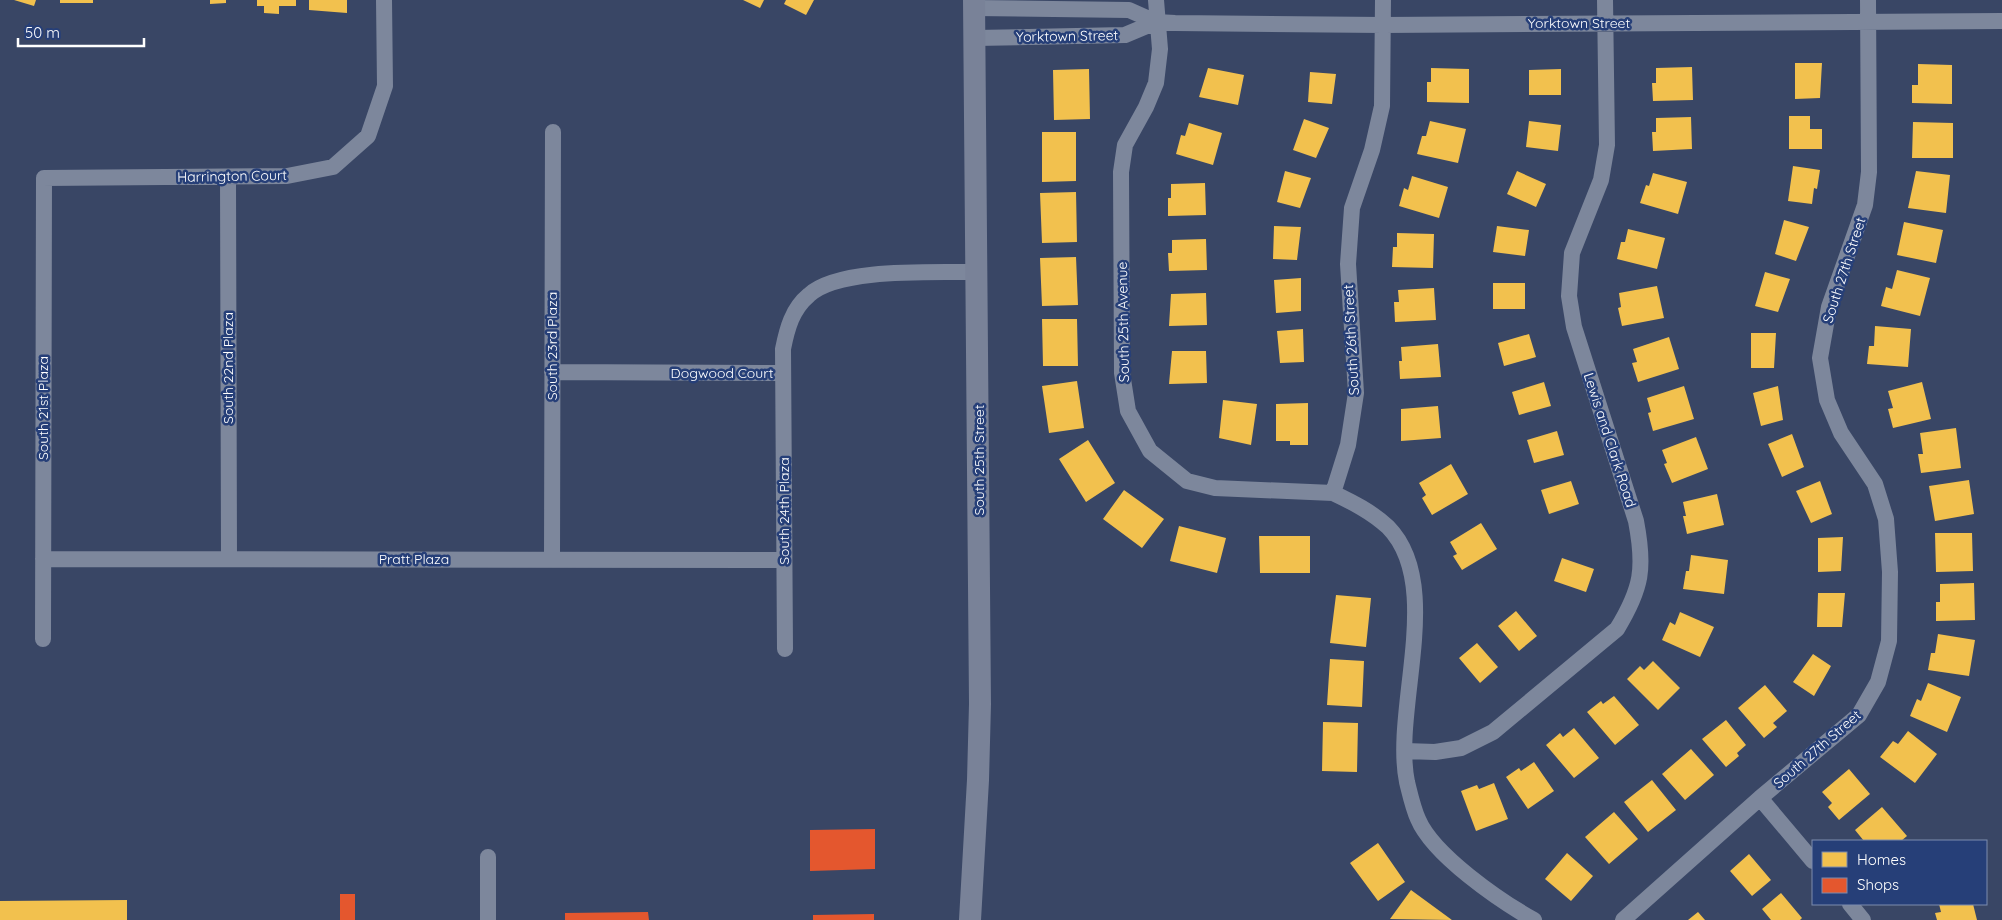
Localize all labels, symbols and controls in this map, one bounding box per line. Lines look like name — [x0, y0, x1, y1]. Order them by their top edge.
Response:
street label: Yorktown Street — [1528, 14, 1630, 32]
scale bar — [18, 15, 144, 47]
text: 50 m — [25, 23, 60, 42]
street label: Yorktown Street — [1016, 26, 1119, 46]
street label: Harrington Court — [177, 166, 287, 186]
street label: South 27th Street — [1818, 215, 1870, 325]
street label: South 25th Avenue — [1113, 261, 1133, 382]
street label: South 26th Street — [1339, 284, 1363, 396]
street label: South 23rd Plaza — [543, 292, 561, 400]
street label: South 22nd Plaza — [219, 312, 237, 424]
street label: South 21st Plaza — [34, 356, 52, 460]
street label: Dogwood Court — [671, 364, 774, 382]
street label: Lewis and Clark Road — [1580, 370, 1640, 510]
street label: South 25th Street — [970, 404, 988, 515]
street label: South 24th Plaza — [775, 457, 793, 565]
street label: Pratt Plaza — [379, 550, 449, 568]
street label: South 27th Street — [1769, 706, 1865, 792]
legend — [1812, 840, 1987, 905]
text: Homes — [1857, 850, 1906, 869]
text: Shops — [1857, 875, 1899, 894]

